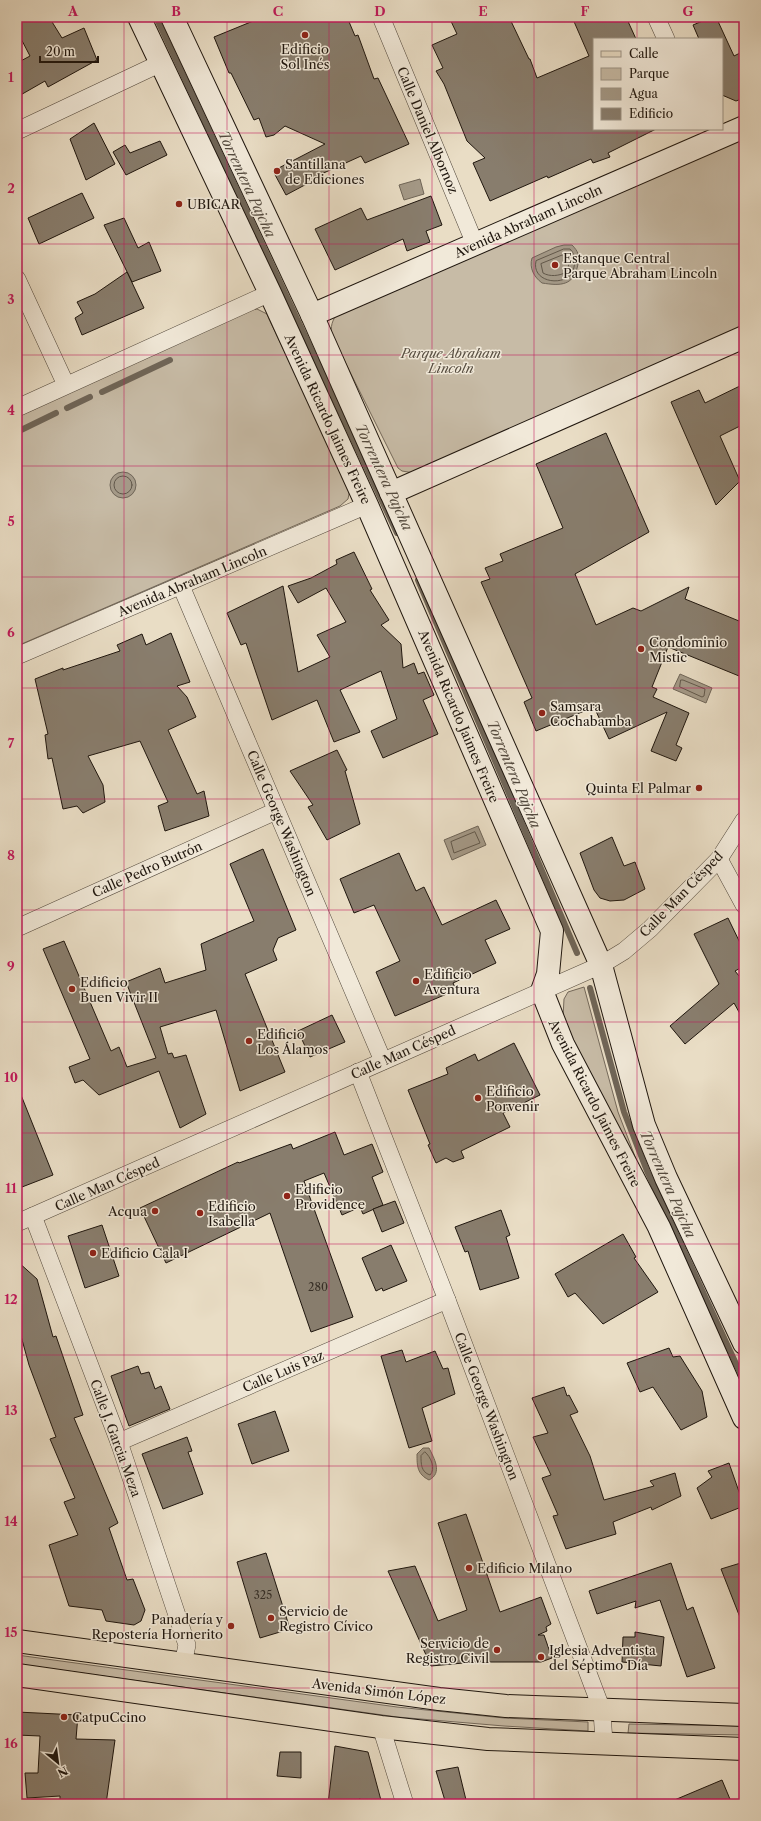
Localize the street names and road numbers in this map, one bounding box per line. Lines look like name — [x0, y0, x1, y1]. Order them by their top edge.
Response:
street label: Calle Daniel Albornoz — [394, 64, 462, 196]
street label: Avenida Abraham Lincoln — [451, 181, 604, 261]
street label: Avenida Ricardo Jaimes Freire — [281, 330, 375, 507]
street label: Avenida Abraham Lincoln — [114, 542, 269, 620]
street label: Avenida Ricardo Jaimes Freire — [415, 626, 503, 805]
street label: Calle George Washington — [244, 748, 320, 898]
street label: Calle Pedro Butrón — [90, 838, 204, 900]
street label: Calle Man Césped — [636, 848, 726, 940]
street label: Avenida Ricardo Jaimes Freire — [545, 1016, 644, 1190]
street label: Calle Man Césped — [348, 1022, 458, 1082]
street label: Calle Man Césped — [52, 1154, 162, 1214]
street label: Calle George Washington — [451, 1330, 523, 1482]
street label: Calle Luis Paz — [240, 1347, 326, 1395]
street label: Calle J. Garcia Meza — [87, 1377, 145, 1499]
street label: Avenida Simón López — [310, 1675, 447, 1707]

